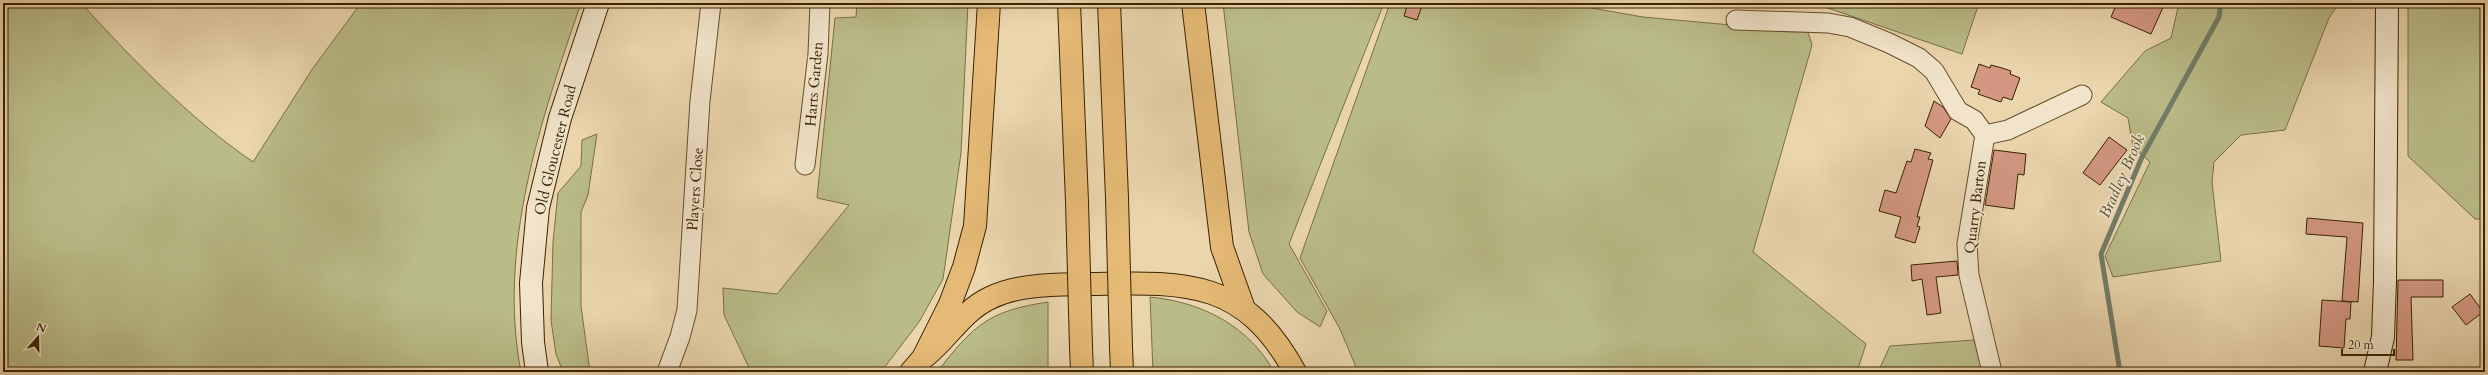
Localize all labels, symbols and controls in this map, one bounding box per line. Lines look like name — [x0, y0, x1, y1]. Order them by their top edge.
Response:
street label: Harts Garden — [800, 40, 828, 127]
street label: Old Gloucester Road — [529, 83, 581, 217]
water label: Bradley Brook — [2094, 131, 2150, 221]
street label: Players Close — [682, 146, 708, 231]
street label: Quarry Barton — [1959, 159, 1991, 255]
north arrow — [18, 317, 58, 357]
text: N — [34, 319, 49, 337]
scale bar — [2342, 331, 2394, 357]
text: 20 m — [2348, 337, 2375, 353]

